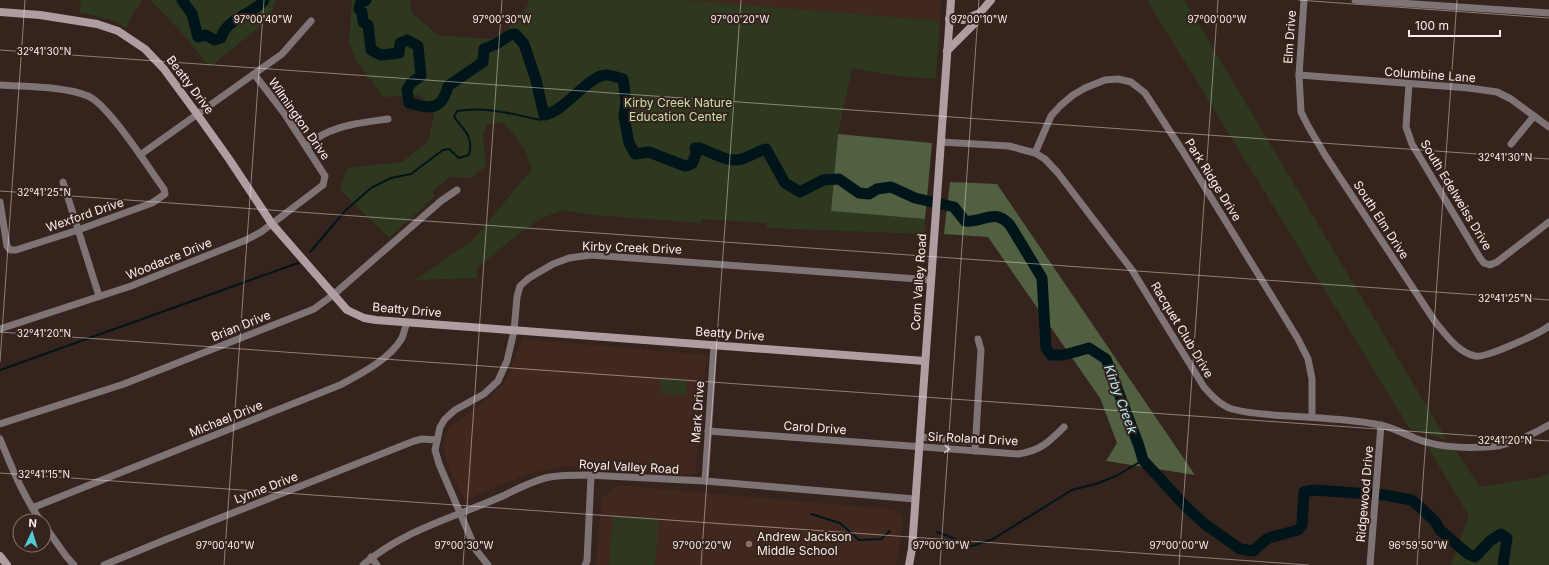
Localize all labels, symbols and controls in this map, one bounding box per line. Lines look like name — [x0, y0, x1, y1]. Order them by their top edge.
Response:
street label: Elm Drive — [1280, 10, 1299, 64]
scale bar — [1409, 12, 1500, 38]
text: 97°00'40"W — [234, 13, 292, 25]
text: 97°00'30"W — [473, 13, 532, 25]
text: 97°00'20"W — [711, 13, 770, 25]
text: 97°00'10"W — [951, 13, 1008, 25]
text: 97°00'00"W — [1188, 13, 1247, 25]
text: 100 m — [1415, 18, 1449, 33]
text: 32°41'30"N — [17, 45, 71, 57]
street label: Beatty Drive — [164, 52, 217, 117]
street label: Columbine Lane — [1384, 64, 1476, 85]
street label: Wilmington Drive — [266, 75, 333, 163]
park label: Kirby Creek Nature Education Center — [624, 95, 732, 124]
street label: Park Ridge Drive — [1182, 136, 1245, 224]
street label: South Edelweiss Drive — [1418, 137, 1495, 253]
text: 32°41'30"N — [1478, 151, 1532, 163]
street label: South Elm Drive — [1351, 178, 1412, 262]
text: 32°41'25"N — [17, 186, 71, 198]
street label: Wexford Drive — [44, 194, 125, 235]
street label: Corn Valley Road — [908, 233, 929, 331]
street label: Woodacre Drive — [124, 235, 214, 283]
street label: Kirby Creek Drive — [582, 238, 682, 257]
street label: Racquet Club Drive — [1148, 279, 1217, 380]
text: 32°41'25"N — [1478, 292, 1532, 304]
street label: Beatty Drive — [372, 299, 442, 320]
street label: Brian Drive — [209, 307, 273, 344]
street label: Beatty Drive — [695, 324, 765, 343]
text: 32°41'20"N — [17, 327, 71, 339]
water label: Kirby Creek — [1101, 362, 1141, 436]
street label: Mark Drive — [688, 381, 707, 443]
street label: Michael Drive — [187, 397, 265, 440]
street label: Carol Drive — [783, 418, 847, 437]
street label: Sir Roland Drive — [927, 429, 1019, 448]
text: 32°41'20"N — [1478, 434, 1532, 446]
one-way arrow — [944, 445, 950, 454]
street label: Ridgewood Drive — [1353, 445, 1376, 543]
street label: Royal Valley Road — [579, 456, 679, 477]
text: 32°41'15"N — [18, 468, 70, 480]
street label: Lynne Drive — [232, 469, 300, 507]
north arrow — [12, 513, 52, 553]
text: N — [28, 516, 37, 530]
place label: Andrew Jackson Middle School — [757, 529, 852, 558]
text: 97°00'40"W — [196, 539, 254, 551]
text: 97°00'30"W — [435, 539, 494, 551]
text: 97°00'20"W — [673, 539, 732, 551]
marker: Andrew Jackson Middle School — [744, 539, 754, 549]
text: 97°00'10"W — [913, 539, 970, 551]
text: 97°00'00"W — [1150, 539, 1209, 551]
text: 96°59'50"W — [1388, 539, 1448, 551]

